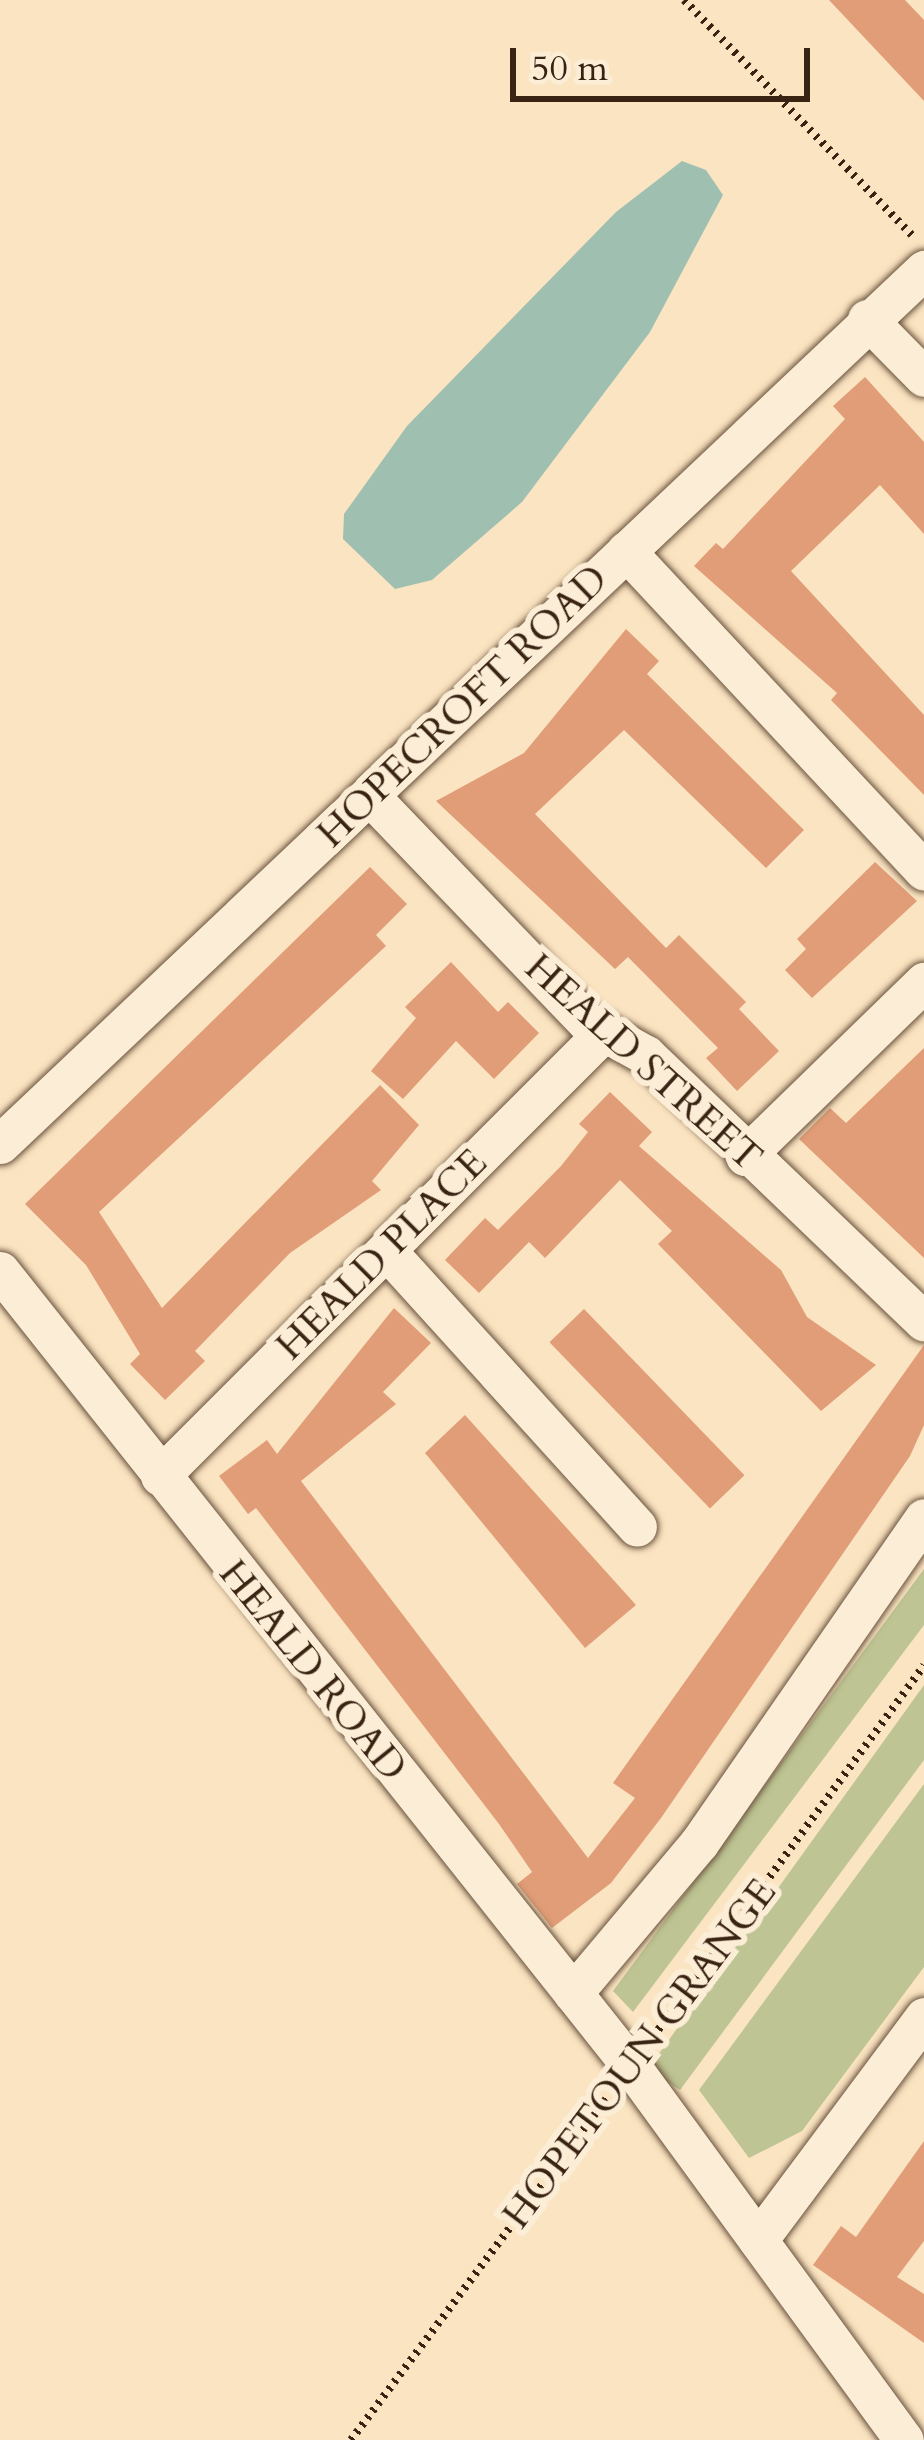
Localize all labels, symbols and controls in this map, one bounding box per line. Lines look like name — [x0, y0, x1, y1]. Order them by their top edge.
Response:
scale bar — [516, 24, 816, 98]
text: 50 m — [531, 44, 608, 93]
street label: HOPECROFT ROAD — [308, 556, 618, 858]
street label: HEALD STREET — [515, 945, 771, 1181]
street label: HEALD PLACE — [267, 1140, 497, 1370]
street label: HEALD ROAD — [209, 1551, 415, 1791]
street label: HOPETOUN GRANGE — [493, 1870, 787, 2238]

